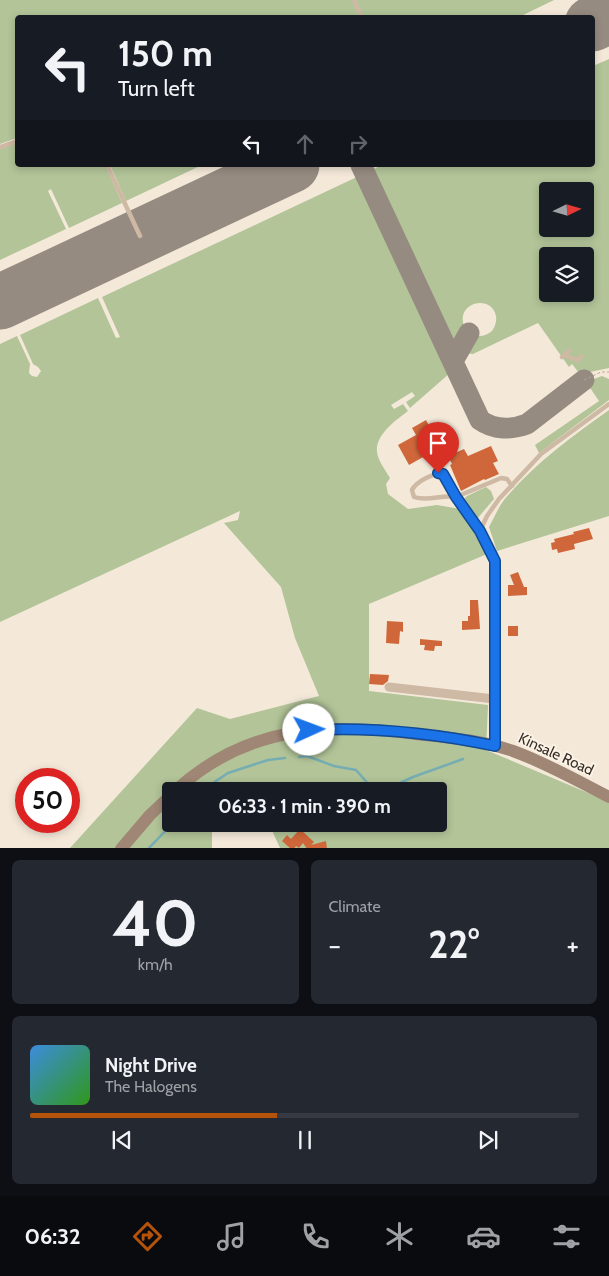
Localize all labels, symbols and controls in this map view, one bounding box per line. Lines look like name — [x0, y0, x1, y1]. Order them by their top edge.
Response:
text: 150 m — [118, 32, 213, 75]
icon: left — [35, 35, 100, 100]
text: Turn left — [118, 75, 195, 102]
icon: left — [238, 130, 266, 158]
icon: ahead — [291, 130, 319, 158]
icon: right — [344, 130, 372, 158]
north arrow — [539, 182, 594, 238]
map controls — [539, 182, 594, 302]
button: layers — [539, 247, 594, 302]
pin — [417, 422, 459, 473]
icon: arrive — [424, 429, 452, 457]
position arrow — [282, 703, 334, 755]
street label: Kinsale Road — [516, 729, 596, 779]
speed limit sign: 50 — [15, 768, 80, 833]
text: 06:33 · 1 min · 390 m — [218, 795, 391, 818]
text: 40 — [112, 883, 198, 962]
text: Climate — [329, 897, 381, 916]
text: 22° — [428, 921, 479, 968]
text: − — [329, 928, 341, 962]
text: + — [567, 928, 579, 962]
text: km/h — [138, 955, 173, 974]
text: Night Drive — [105, 1054, 197, 1077]
text: The Halogens — [105, 1077, 197, 1096]
icon: previous — [108, 1126, 136, 1154]
icon: pause — [291, 1126, 319, 1154]
icon: next — [474, 1126, 502, 1154]
icon: directions — [130, 1219, 165, 1254]
icon: music — [214, 1219, 249, 1254]
icon: phone — [298, 1219, 333, 1254]
icon: climate — [382, 1219, 417, 1254]
icon: car — [466, 1219, 501, 1254]
icon: filters — [549, 1219, 584, 1254]
text: 06:32 — [24, 1223, 81, 1250]

